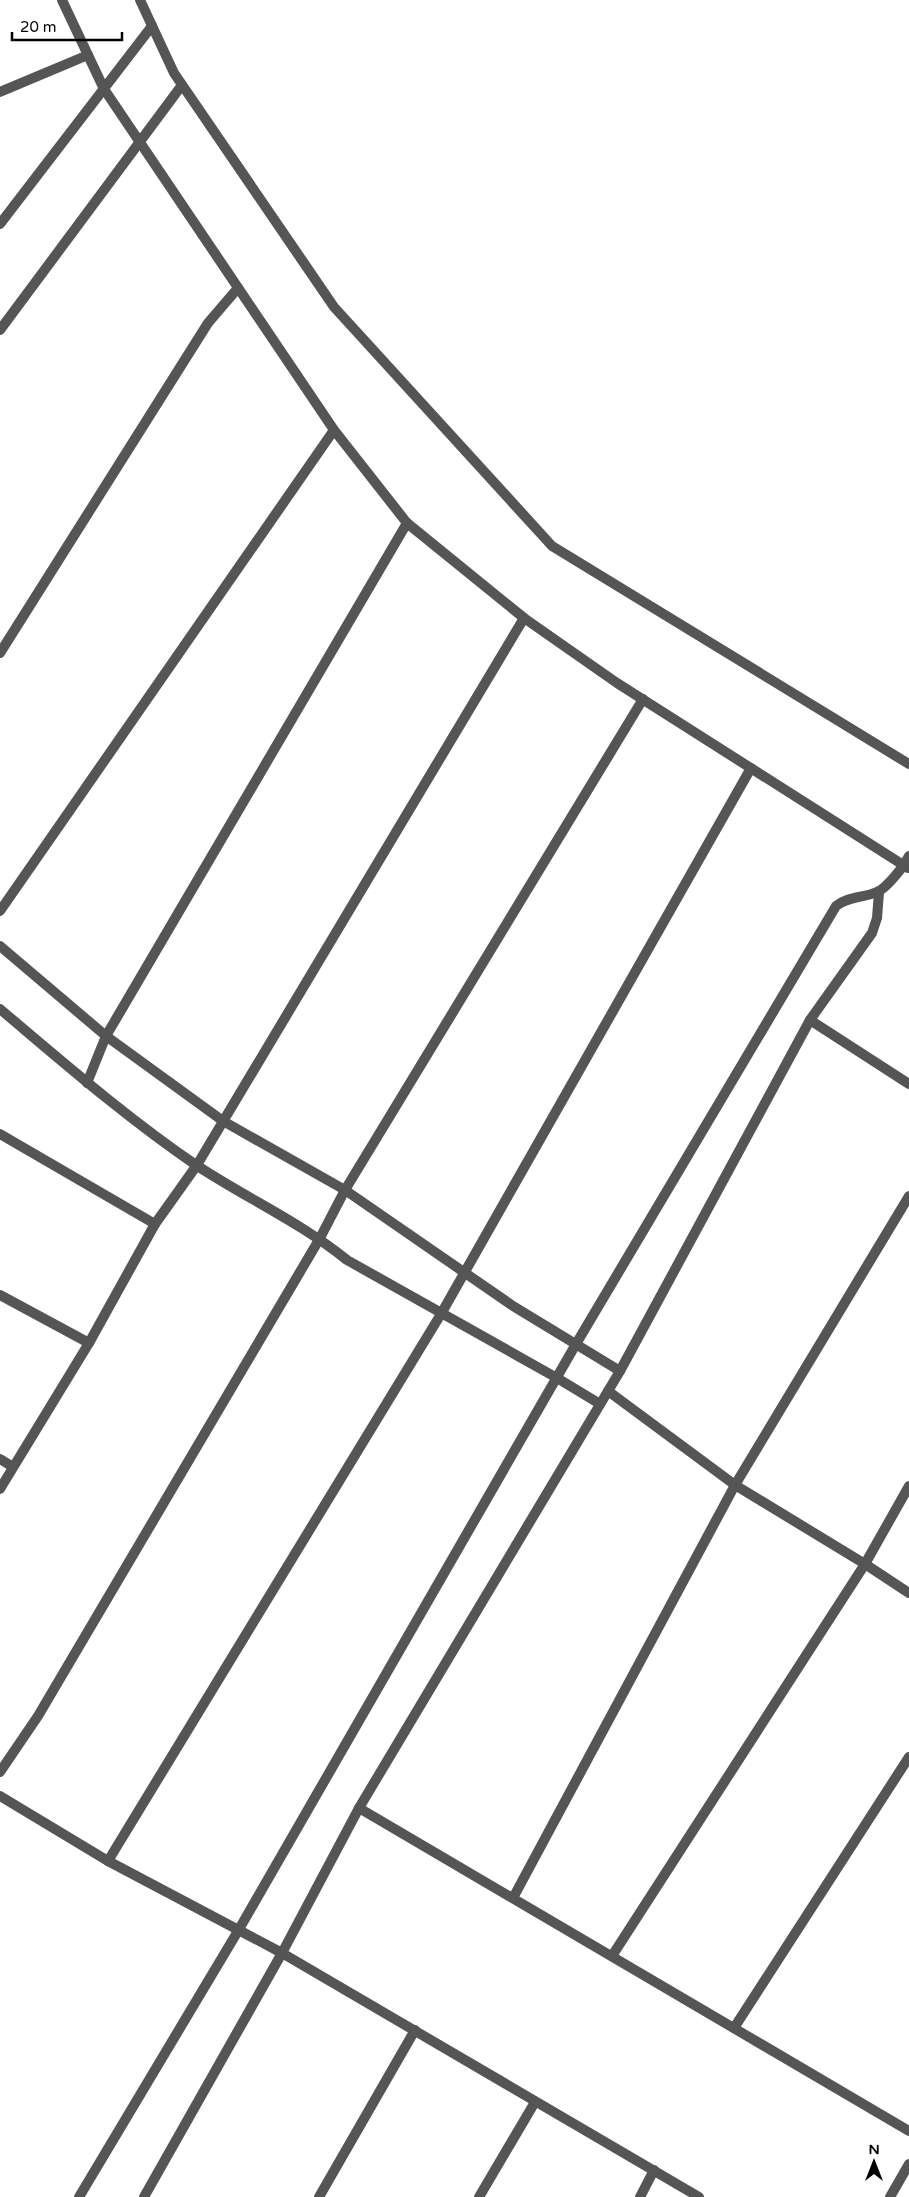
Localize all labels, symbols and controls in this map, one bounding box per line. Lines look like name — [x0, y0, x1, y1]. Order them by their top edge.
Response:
scale bar — [12, 10, 122, 42]
text: 20 m — [20, 18, 57, 36]
north arrow — [849, 2137, 899, 2187]
text: N — [868, 2141, 880, 2158]

